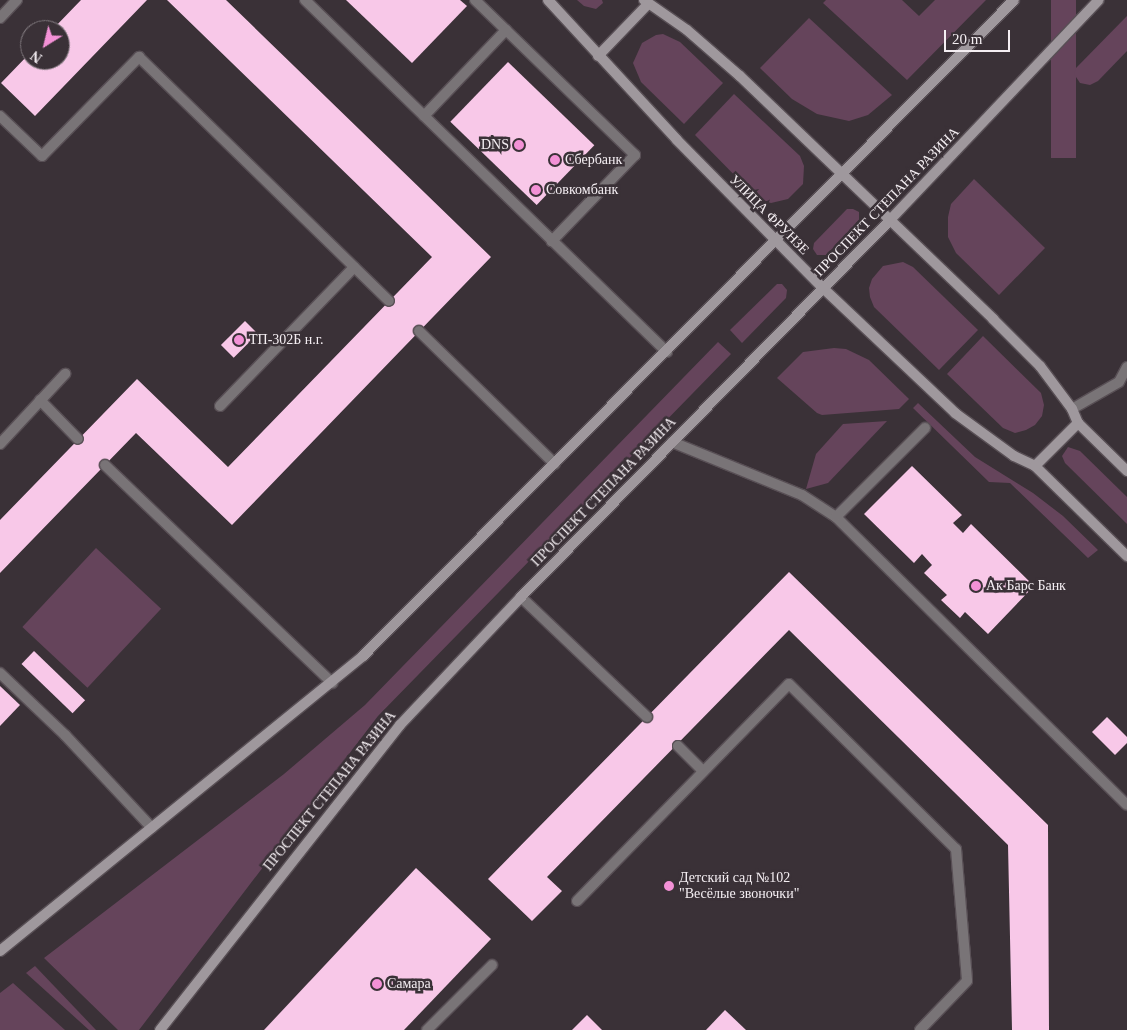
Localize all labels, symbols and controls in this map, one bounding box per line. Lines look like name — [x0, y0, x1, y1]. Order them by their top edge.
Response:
north arrow — [20, 20, 70, 70]
scale bar — [947, 20, 1013, 52]
text: 20 m — [952, 31, 982, 47]
text: N — [28, 48, 45, 66]
street label: ПРОСПЕКТ СТЕПАНА РАЗИНА — [811, 124, 963, 280]
place label: DNS — [481, 137, 509, 153]
marker: DNS — [513, 139, 525, 151]
place label: Сбербанк — [565, 152, 622, 168]
marker: Сбербанк — [549, 154, 561, 166]
street label: УЛИЦА ФРУНЗЕ — [726, 172, 812, 258]
place label: Совкомбанк — [546, 182, 618, 198]
marker: Совкомбанк — [530, 184, 542, 196]
place label: ТП-302Б н.г. — [249, 332, 324, 348]
marker: ТП-302Б н.г. — [233, 334, 245, 346]
street label: ПРОСПЕКТ СТЕПАНА РАЗИНА — [528, 414, 680, 570]
place label: Ак Барс Банк — [986, 578, 1066, 594]
marker: Ак Барс Банк — [970, 580, 982, 592]
street label: ПРОСПЕКТ СТЕПАНА РАЗИНА — [260, 708, 400, 874]
place label: Детский сад №102 "Весёлые звоночки" — [679, 870, 799, 902]
marker: Детский сад №102 "Весёлые звоночки" — [663, 880, 675, 892]
place label: Самара — [387, 976, 431, 992]
marker: Самара — [371, 978, 383, 990]

